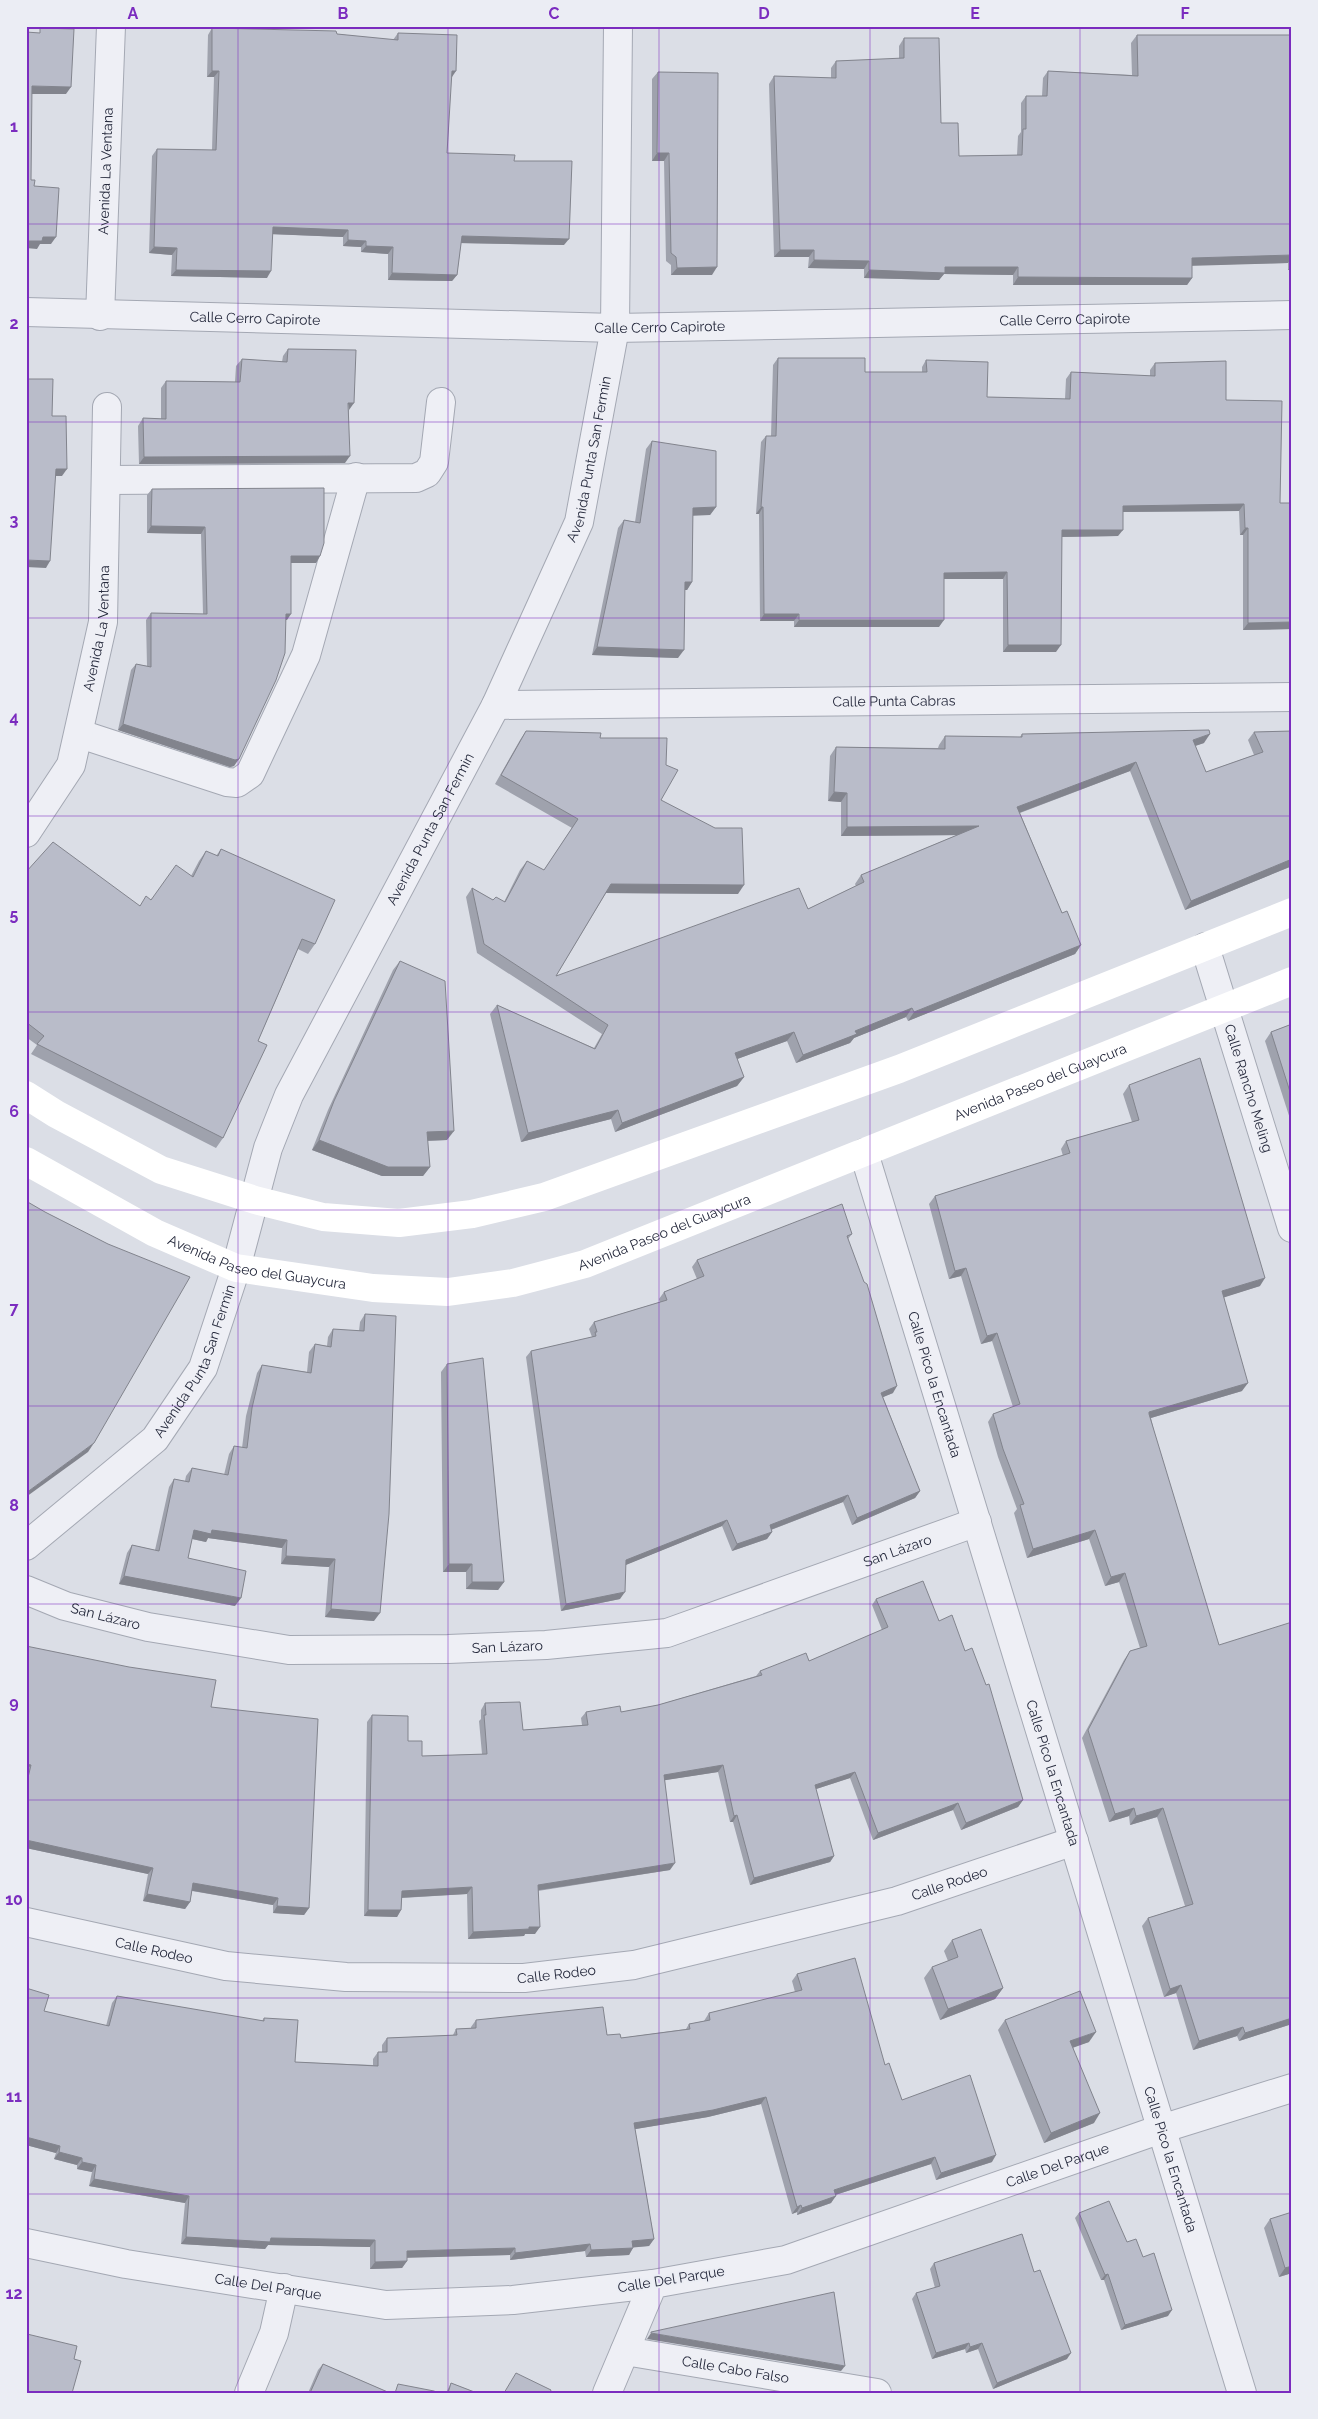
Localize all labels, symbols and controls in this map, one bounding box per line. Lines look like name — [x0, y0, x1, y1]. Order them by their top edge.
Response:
text: A — [128, 4, 139, 23]
text: B — [338, 4, 349, 23]
text: C — [549, 4, 560, 23]
text: D — [758, 4, 770, 23]
text: E — [970, 4, 980, 23]
text: F — [1180, 4, 1190, 23]
street label: Avenida La Ventana — [95, 107, 116, 235]
text: 1 — [10, 117, 18, 136]
street label: Calle Cerro Capirote — [189, 308, 320, 328]
street label: Calle Cerro Capirote — [999, 310, 1130, 329]
text: 2 — [9, 314, 19, 333]
street label: Calle Cerro Capirote — [594, 318, 725, 336]
street label: Avenida Punta San Fermin — [563, 375, 614, 545]
text: 3 — [10, 511, 19, 530]
street label: Avenida La Ventana — [80, 565, 112, 693]
street label: Calle Punta Cabras — [832, 692, 956, 710]
text: 4 — [9, 708, 19, 727]
street label: Avenida Punta San Fermin — [383, 750, 477, 908]
text: 5 — [10, 905, 19, 924]
street label: Calle Rancho Meling — [1221, 1022, 1276, 1154]
street label: Avenida Paseo del Guaycura — [952, 1040, 1129, 1123]
text: 6 — [9, 1102, 19, 1121]
street label: Avenida Paseo del Guaycura — [576, 1191, 753, 1273]
street label: Avenida Paseo del Guaycura — [166, 1232, 347, 1292]
street label: Avenida Punta San Fermin — [150, 1282, 238, 1441]
text: 7 — [10, 1299, 19, 1318]
street label: Calle Pico la Encantada — [905, 1310, 964, 1459]
text: 8 — [9, 1496, 19, 1515]
street label: San Lázaro — [861, 1531, 934, 1570]
street label: San Lázaro — [69, 1600, 142, 1633]
street label: San Lázaro — [471, 1637, 543, 1656]
text: 9 — [9, 1693, 19, 1712]
street label: Calle Pico la Encantada — [1023, 1698, 1083, 1848]
street label: Calle Rodeo — [909, 1863, 989, 1904]
text: 10 — [5, 1890, 23, 1909]
street label: Calle Rodeo — [114, 1934, 194, 1966]
street label: Calle Rodeo — [517, 1962, 597, 1986]
street label: Calle Pico la Encantada — [1141, 2084, 1201, 2234]
text: 11 — [6, 2087, 22, 2106]
street label: Calle Del Parque — [1004, 2140, 1111, 2191]
street label: Calle Del Parque — [616, 2263, 726, 2295]
street label: Calle Del Parque — [213, 2270, 323, 2303]
text: 12 — [6, 2284, 22, 2303]
street label: Calle Cabo Falso — [681, 2353, 790, 2386]

